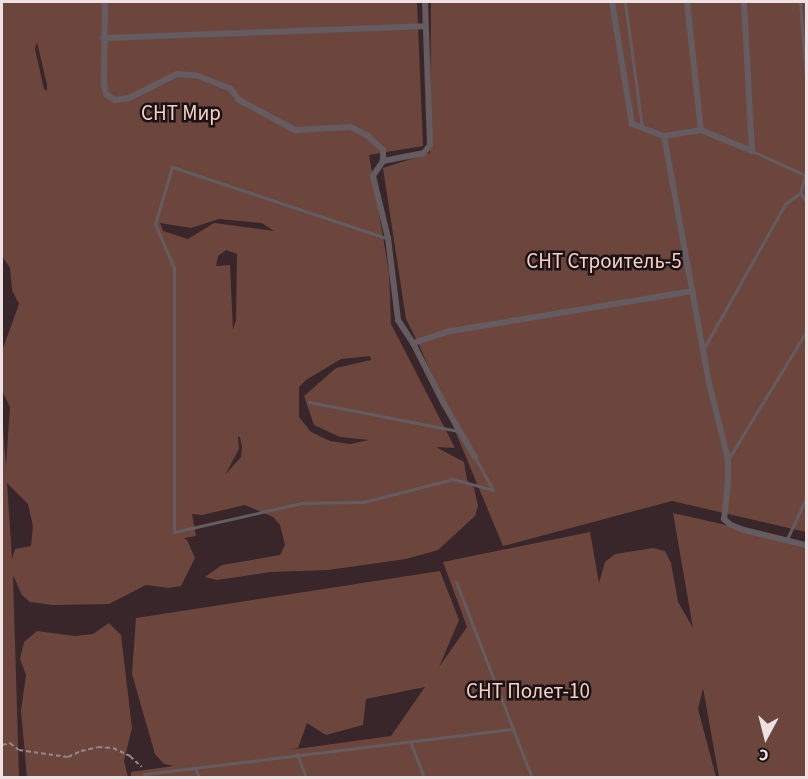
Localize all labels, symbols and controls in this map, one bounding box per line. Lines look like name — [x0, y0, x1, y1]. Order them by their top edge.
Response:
park label: СНТ Мир — [141, 100, 221, 126]
park label: СНТ Строитель-5 — [526, 248, 682, 274]
park label: СНТ Полет-10 — [466, 678, 590, 704]
north arrow — [736, 707, 796, 767]
text: С — [758, 743, 770, 766]

